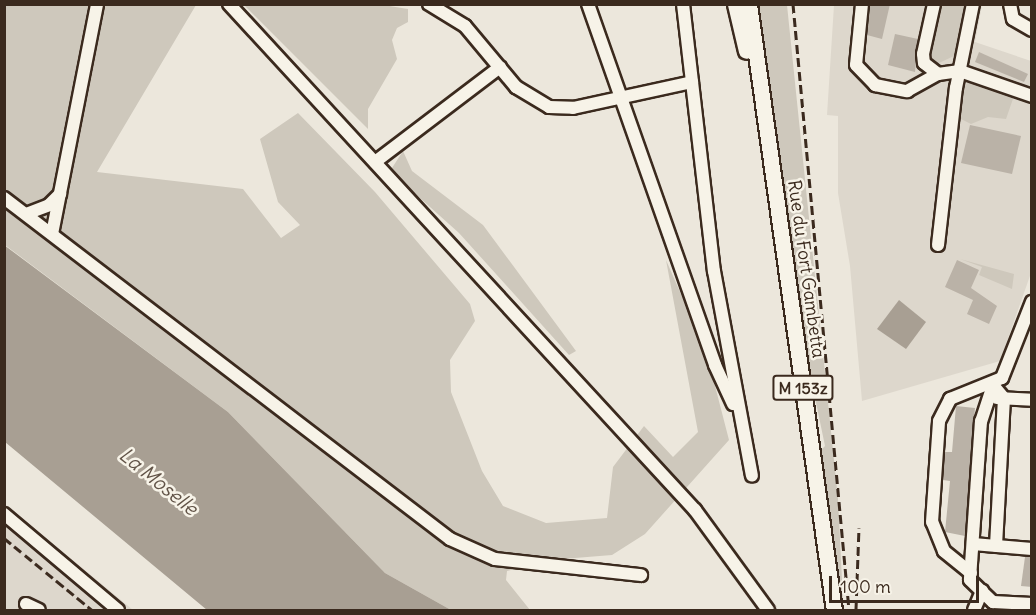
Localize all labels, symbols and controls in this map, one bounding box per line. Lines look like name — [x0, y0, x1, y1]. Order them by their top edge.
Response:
street label: Rue du Fort Gambetta — [783, 179, 829, 359]
road number: M 153z — [772, 375, 834, 401]
water label: La Moselle — [115, 442, 203, 520]
scale bar — [832, 564, 982, 602]
text: 100 m — [840, 575, 891, 598]

